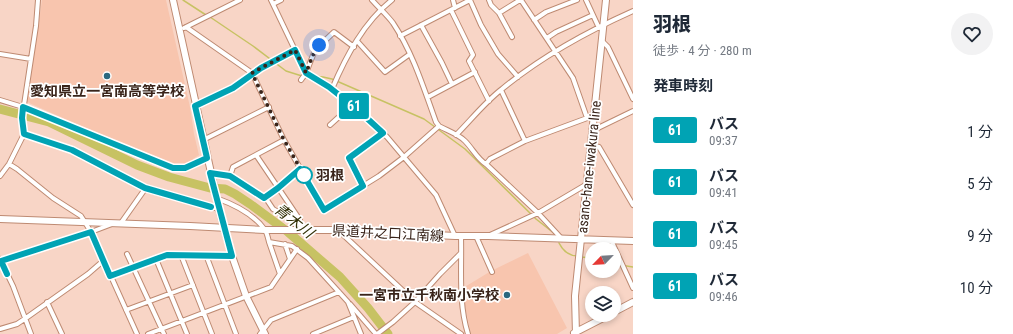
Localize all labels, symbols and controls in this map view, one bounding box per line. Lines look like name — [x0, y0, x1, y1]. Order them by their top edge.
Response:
text: 羽根 — [653, 13, 691, 36]
button: heart — [951, 13, 993, 55]
your location — [309, 35, 329, 55]
text: 徒歩 · 4 分 · 280 m — [653, 43, 752, 58]
marker: 愛知県立一宮南高等学校 — [102, 71, 112, 81]
text: 発車時刻 — [653, 77, 713, 95]
place label: 愛知県立一宮南高等学校 — [30, 83, 184, 99]
line badge: 61 — [336, 93, 372, 119]
text: 61 — [347, 98, 361, 114]
street label: asano-hane-iwakura line — [574, 100, 604, 234]
text: バス — [709, 115, 739, 133]
text: 61 — [668, 122, 682, 138]
text: 1 分 — [967, 123, 993, 141]
text: 09:37 — [709, 133, 738, 148]
marker: 羽根 — [295, 166, 313, 184]
place label: 羽根 — [316, 167, 344, 183]
text: バス — [709, 167, 739, 185]
text: 61 — [668, 174, 682, 190]
text: 5 分 — [967, 175, 993, 193]
text: 09:41 — [709, 185, 738, 200]
water label: 青木川 — [271, 200, 319, 243]
text: バス — [709, 219, 739, 237]
street label: 県道井之口江南線 — [332, 222, 444, 244]
text: 61 — [668, 226, 682, 242]
text: 9 分 — [967, 227, 993, 245]
text: 09:45 — [709, 237, 738, 252]
north arrow — [585, 242, 621, 278]
map controls — [585, 242, 621, 322]
text: バス — [709, 271, 739, 289]
text: 61 — [668, 278, 682, 294]
text: 10 分 — [960, 279, 993, 297]
button: layers — [585, 286, 621, 322]
place label: 一宮市立千秋南小学校 — [359, 287, 499, 303]
text: 09:46 — [709, 289, 738, 304]
marker: 一宮市立千秋南小学校 — [502, 290, 512, 300]

